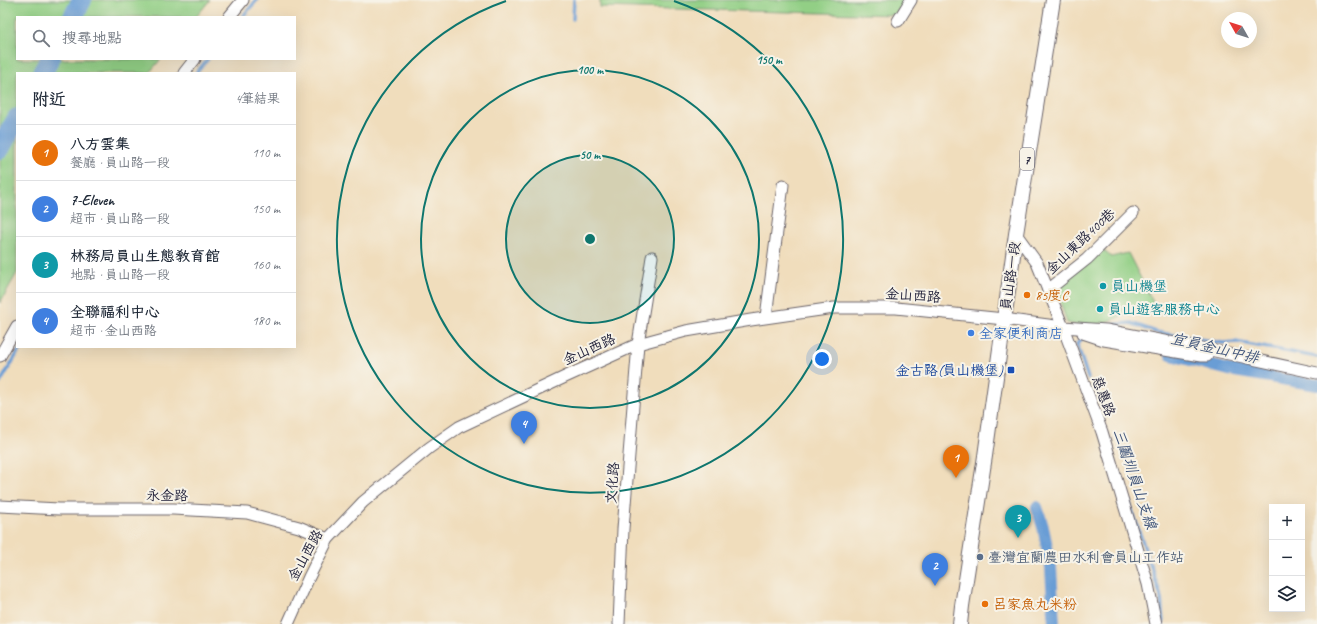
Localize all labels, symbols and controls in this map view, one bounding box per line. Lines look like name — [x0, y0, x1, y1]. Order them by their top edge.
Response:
north arrow — [1221, 12, 1257, 48]
search box — [16, 16, 296, 60]
icon: search — [30, 27, 52, 49]
text: 搜尋地點 — [62, 29, 122, 48]
text: 150 m — [756, 52, 783, 68]
text: 100 m — [577, 62, 604, 78]
text: 附近 — [32, 89, 66, 110]
text: 4筆結果 — [235, 91, 280, 107]
text: 八方雲集 — [70, 135, 130, 154]
text: 1 — [42, 145, 48, 161]
text: 110 m — [252, 145, 280, 161]
text: 50 m — [580, 147, 601, 163]
road number: 7 — [1020, 148, 1034, 170]
text: 餐廳 · 員山路一段 — [70, 155, 170, 171]
text: 7-Eleven — [70, 191, 114, 210]
text: 2 — [42, 201, 48, 217]
text: 150 m — [252, 201, 280, 217]
street label: 金山東路400巷 — [1042, 204, 1119, 278]
text: 超市 · 員山路一段 — [70, 211, 170, 227]
centre of rings — [583, 232, 597, 246]
street label: 員山路一段 — [997, 240, 1024, 312]
text: 林務局員山生態教育館 — [70, 247, 220, 266]
text: 3 — [42, 257, 48, 273]
text: 160 m — [252, 257, 280, 273]
text: 地點 · 員山路一段 — [70, 267, 170, 283]
place label: 員山機堡 — [1111, 278, 1167, 295]
marker: 員山機堡 — [1098, 281, 1108, 291]
street label: 金山西路 — [884, 285, 941, 306]
place label: 85度C — [1035, 287, 1070, 304]
marker: 85度C — [1022, 290, 1032, 300]
place label: 員山遊客服務中心 — [1108, 301, 1220, 318]
text: 全聯福利中心 — [70, 303, 160, 322]
marker: 員山遊客服務中心 — [1095, 304, 1105, 314]
text: 4 — [42, 313, 48, 329]
text: 180 m — [252, 313, 280, 329]
text: 超市 · 金山西路 — [70, 323, 157, 339]
place label: 全家便利商店 — [979, 325, 1063, 342]
marker: 全家便利商店 — [966, 328, 976, 338]
water label: 宜員金山中排 — [1169, 329, 1263, 368]
street label: 金山西路 — [560, 330, 618, 369]
your location — [812, 349, 832, 369]
place label: 金古路(員山機堡) — [896, 362, 1004, 379]
marker: 金古路(員山機堡) — [1006, 365, 1016, 375]
street label: 慈惠路 — [1088, 374, 1119, 419]
pin: 4 — [511, 411, 537, 444]
water label: 三鬮圳員山支線 — [1108, 426, 1161, 533]
pin: 1 — [943, 445, 969, 478]
street label: 文化路 — [603, 461, 622, 505]
street label: 永金路 — [146, 487, 188, 504]
map controls — [1269, 504, 1305, 612]
button: + — [1269, 504, 1305, 540]
pin: 3 — [1005, 505, 1031, 538]
street label: 金山西路 — [284, 527, 326, 584]
button: − — [1269, 540, 1305, 576]
place label: 臺灣宜蘭農田水利會員山工作站 — [988, 549, 1184, 566]
marker: 臺灣宜蘭農田水利會員山工作站 — [975, 552, 985, 562]
pin: 2 — [922, 553, 948, 586]
button: layers — [1269, 576, 1305, 612]
place label: 呂家魚丸米粉 — [993, 596, 1077, 613]
marker: 呂家魚丸米粉 — [980, 599, 990, 609]

